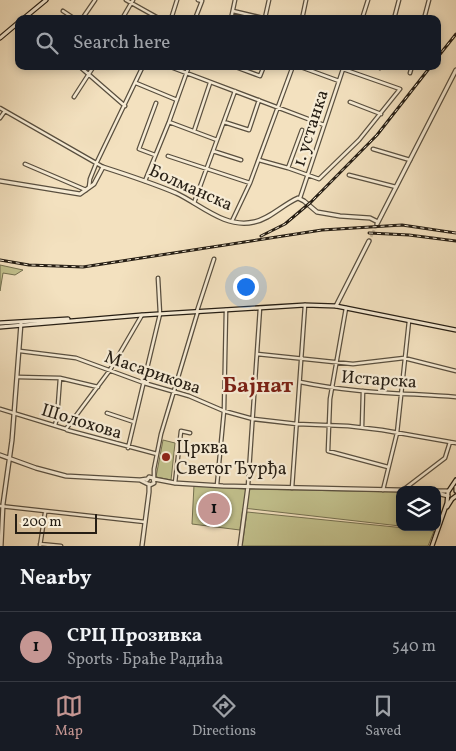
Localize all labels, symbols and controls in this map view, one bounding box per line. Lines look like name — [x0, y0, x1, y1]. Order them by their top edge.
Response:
search box — [15, 15, 441, 70]
icon: search — [33, 29, 61, 57]
text: Search here — [73, 30, 170, 56]
street label: 1. устанка — [287, 87, 336, 170]
street label: Болманска — [144, 159, 236, 218]
your location — [233, 274, 259, 300]
street label: Масарикова — [101, 345, 204, 402]
street label: Истарска — [340, 365, 418, 396]
district label: Бајнат — [222, 371, 294, 402]
street label: Шолохова — [38, 398, 125, 447]
place label: Црква Светог Ђурђа — [176, 436, 287, 482]
marker: Црква Светог Ђурђа — [160, 451, 172, 463]
map controls — [396, 486, 441, 531]
button: layers — [396, 486, 441, 531]
pin: 1 — [198, 490, 230, 528]
scale bar — [15, 511, 98, 534]
text: 200 m — [22, 513, 62, 532]
text: Nearby — [20, 564, 91, 593]
text: СРЦ Прозивка — [67, 623, 202, 649]
text: 1 — [33, 636, 39, 658]
text: 540 m — [392, 636, 436, 658]
text: Sports · Браће Радића — [67, 649, 223, 671]
tab: Map — [55, 692, 83, 741]
tab: Directions — [192, 692, 256, 741]
tab: Saved — [365, 692, 401, 741]

